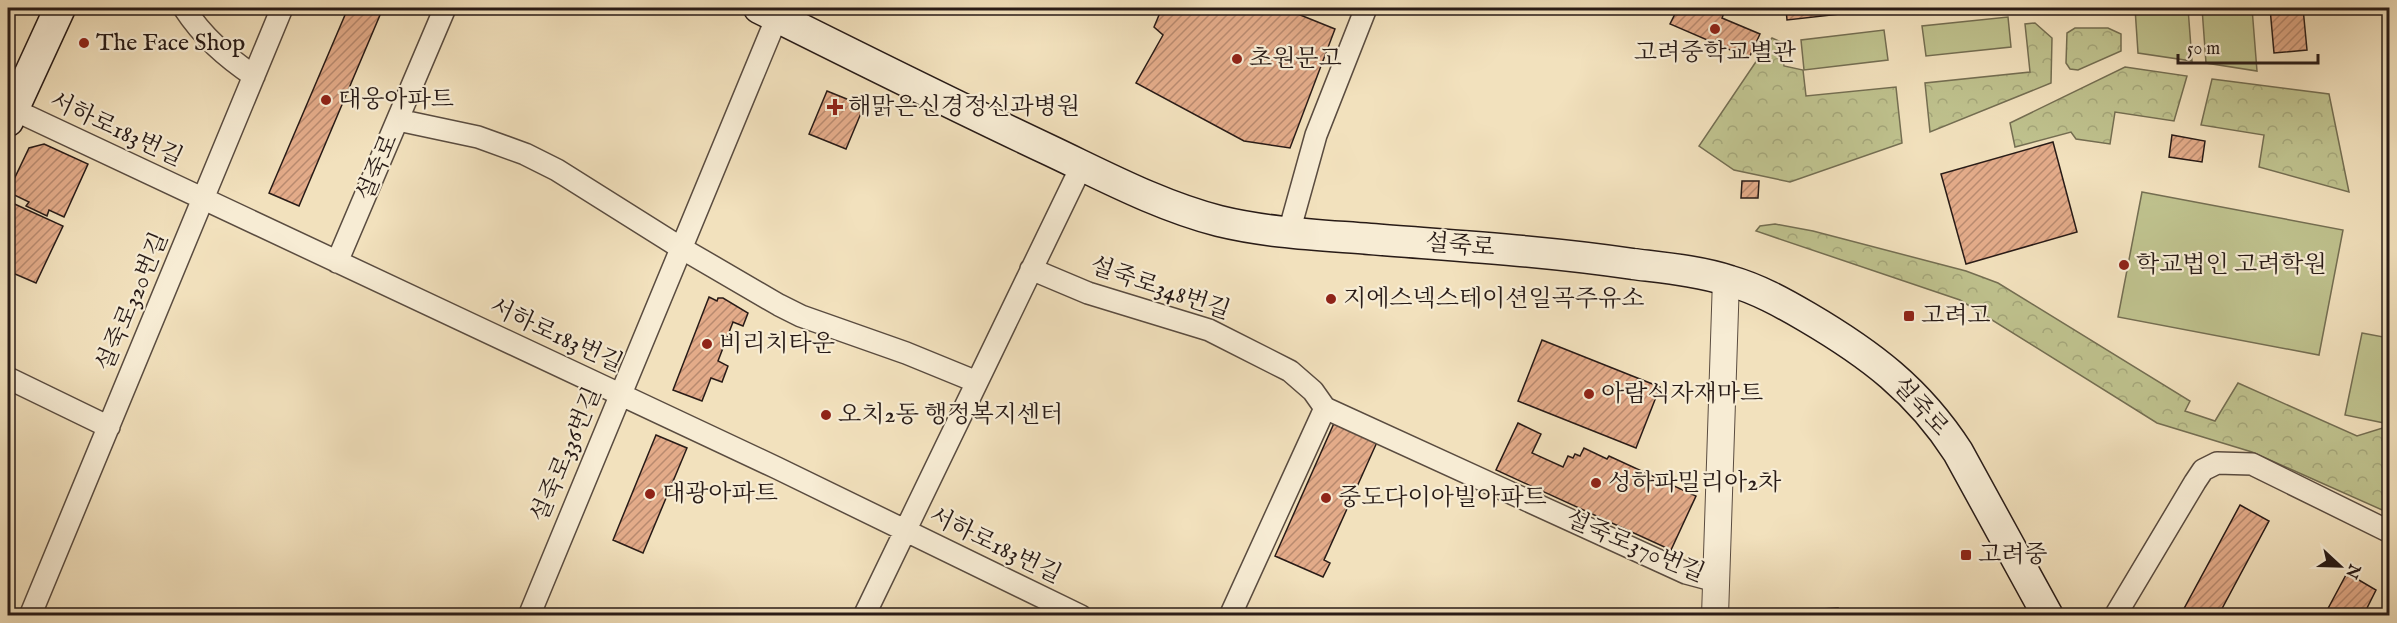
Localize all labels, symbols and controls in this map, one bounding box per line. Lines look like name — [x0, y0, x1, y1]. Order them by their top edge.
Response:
marker: 고려중학교별관 — [1708, 22, 1722, 36]
scale bar — [2178, 27, 2318, 65]
place label: The Face Shop — [96, 28, 245, 59]
marker: The Face Shop — [77, 36, 91, 50]
place label: 고려중학교별관 — [1634, 38, 1796, 69]
text: 50 m — [2187, 38, 2220, 61]
place label: 초원문고 — [1249, 44, 1342, 75]
marker: 초원문고 — [1230, 52, 1244, 66]
place label: 대웅아파트 — [338, 85, 454, 116]
street label: 서하로183번길 — [45, 86, 187, 174]
place label: 해맑은신경정신과병원 — [848, 92, 1080, 123]
marker: 대웅아파트 — [319, 93, 333, 107]
marker: 해맑은신경정신과병원 — [826, 98, 844, 116]
street label: 설죽로 — [350, 130, 406, 206]
street label: 설죽로320번길 — [90, 228, 176, 376]
street label: 설죽로 — [1424, 228, 1496, 264]
place label: 학교법인 고려학원 — [2136, 250, 2327, 281]
street label: 설죽로348번길 — [1086, 251, 1234, 327]
marker: 학교법인 고려학원 — [2117, 258, 2131, 272]
place label: 지에스넥스테이션일곡주유소 — [1343, 284, 1644, 315]
street label: 서하로183번길 — [485, 292, 627, 380]
marker: 지에스넥스테이션일곡주유소 — [1324, 292, 1338, 306]
place label: 고려고 — [1921, 301, 1991, 332]
marker: 고려고 — [1902, 309, 1916, 323]
place label: 비리치타운 — [719, 329, 835, 360]
marker: 비리치타운 — [700, 337, 714, 351]
street label: 설죽로 — [1885, 371, 1955, 443]
place label: 아람식자재마트 — [1601, 379, 1763, 410]
street label: 설죽로336번길 — [525, 383, 609, 527]
marker: 아람식자재마트 — [1582, 387, 1596, 401]
place label: 오치2동 행정복지센터 — [838, 400, 1063, 431]
marker: 오치2동 행정복지센터 — [819, 408, 833, 422]
place label: 성하파밀리아2차 — [1608, 468, 1782, 499]
marker: 성하파밀리아2차 — [1589, 476, 1603, 490]
place label: 대광아파트 — [662, 479, 778, 510]
place label: 중도다이아빌아파트 — [1338, 483, 1547, 514]
marker: 대광아파트 — [643, 487, 657, 501]
marker: 중도다이아빌아파트 — [1319, 491, 1333, 505]
street label: 서하로183번길 — [924, 501, 1066, 591]
street label: 설죽로370번길 — [1561, 504, 1709, 590]
north arrow — [2310, 536, 2370, 596]
place label: 고려중 — [1978, 540, 2048, 571]
marker: 고려중 — [1959, 548, 1973, 562]
text: N — [2340, 560, 2364, 581]

